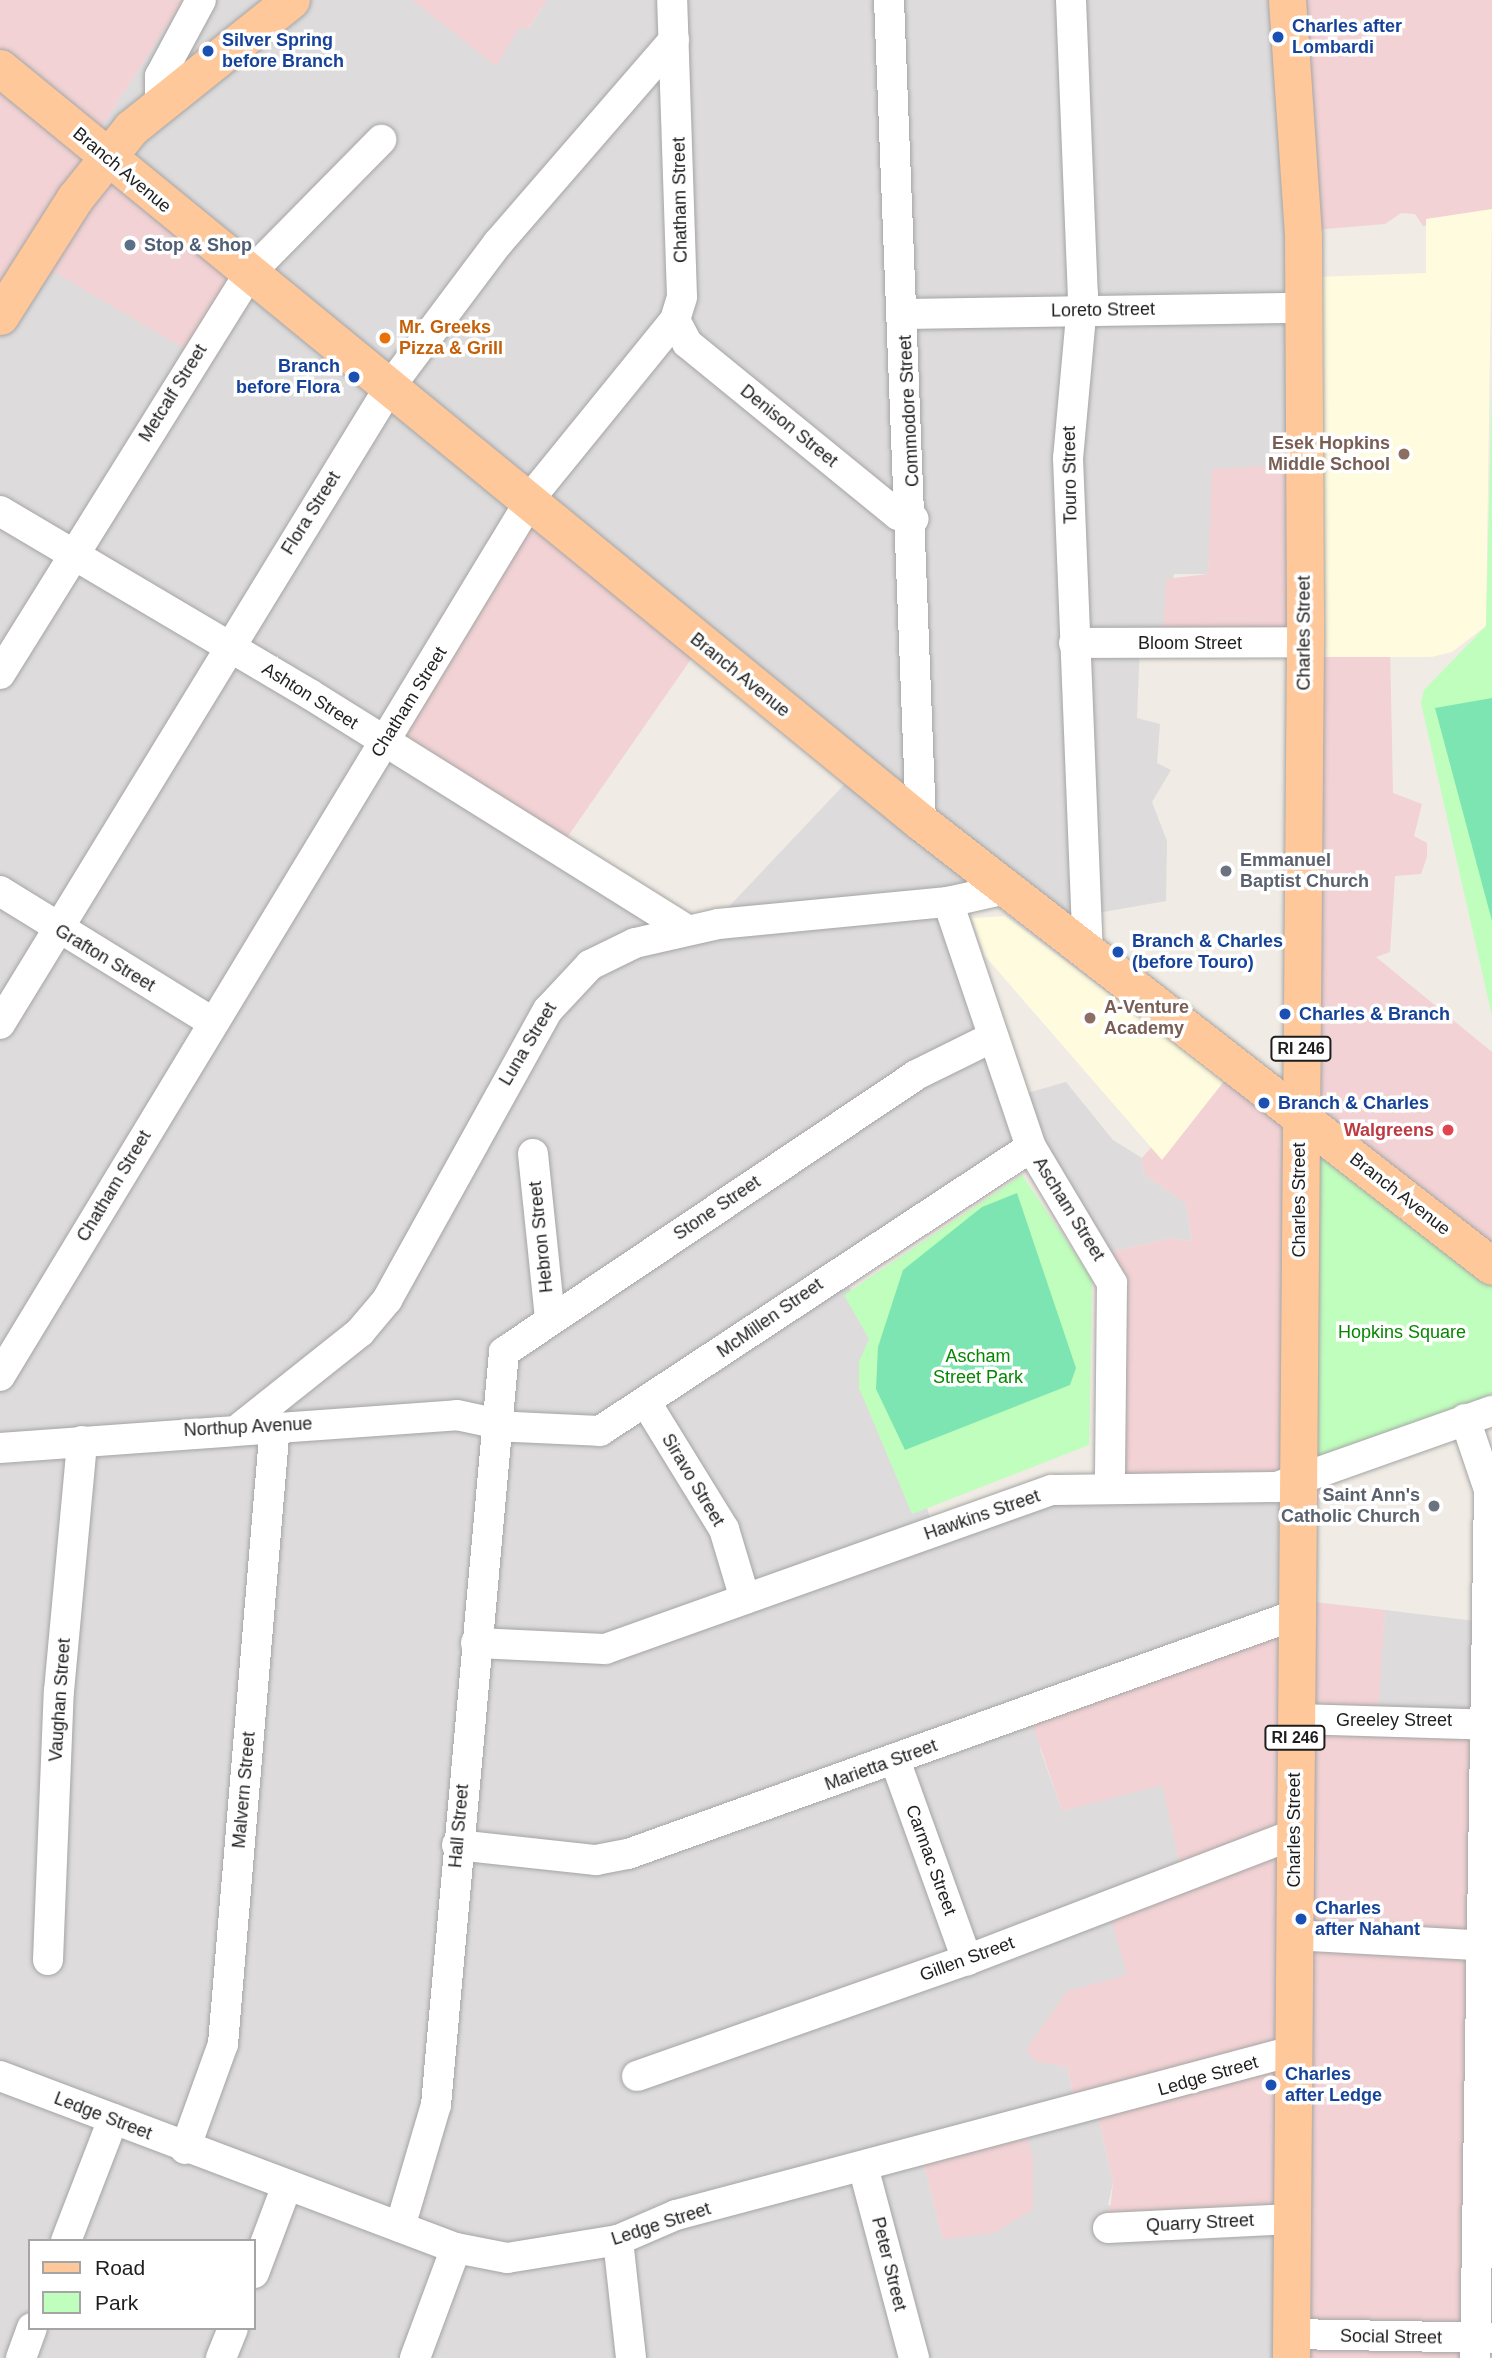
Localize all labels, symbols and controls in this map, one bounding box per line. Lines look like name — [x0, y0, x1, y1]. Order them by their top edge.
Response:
place label: Charles after Lombardi — [1292, 16, 1402, 58]
marker: Charles after Lombardi — [1270, 29, 1286, 45]
place label: Silver Spring before Branch — [222, 30, 344, 72]
marker: Silver Spring before Branch — [200, 43, 216, 59]
street label: Branch Avenue — [68, 122, 176, 218]
street label: Chatham Street — [668, 137, 692, 263]
place label: Stop & Shop — [144, 234, 252, 256]
marker: Stop & Shop — [122, 237, 138, 253]
street label: Loreto Street — [1051, 298, 1155, 322]
place label: Mr. Greeks Pizza & Grill — [399, 317, 503, 360]
marker: Mr. Greeks Pizza & Grill — [377, 330, 393, 346]
street label: Commodore Street — [894, 335, 924, 487]
street label: Metcalf Street — [134, 340, 212, 446]
place label: Branch before Flora — [236, 356, 340, 398]
marker: Branch before Flora — [346, 369, 362, 385]
street label: Denison Street — [736, 380, 842, 472]
street label: Touro Street — [1058, 426, 1082, 524]
place label: Esek Hopkins Middle School — [1268, 433, 1390, 476]
marker: Esek Hopkins Middle School — [1396, 446, 1412, 462]
street label: Flora Street — [277, 467, 345, 559]
street label: Charles Street — [1293, 575, 1315, 691]
street label: Branch Avenue — [686, 628, 794, 722]
street label: Bloom Street — [1138, 632, 1242, 654]
street label: Chatham Street — [366, 643, 452, 761]
street label: Ashton Street — [258, 658, 362, 734]
place label: Emmanuel Baptist Church — [1240, 850, 1369, 892]
marker: Emmanuel Baptist Church — [1218, 863, 1234, 879]
street label: Grafton Street — [51, 920, 159, 996]
place label: Branch & Charles (before Touro) — [1132, 931, 1283, 974]
marker: Branch & Charles (before Touro) — [1110, 944, 1126, 960]
place label: A-Venture Academy — [1104, 997, 1189, 1040]
street label: Luna Street — [495, 999, 561, 1089]
place label: Charles & Branch — [1299, 1003, 1450, 1025]
marker: Charles & Branch — [1277, 1006, 1293, 1022]
marker: A-Venture Academy — [1082, 1010, 1098, 1026]
road number: RI 246 — [1270, 1036, 1332, 1062]
place label: Branch & Charles — [1278, 1092, 1429, 1114]
marker: Branch & Charles — [1256, 1095, 1272, 1111]
place label: Walgreens — [1344, 1119, 1434, 1141]
marker: Walgreens — [1440, 1122, 1456, 1138]
street label: Chatham Street — [72, 1126, 156, 1246]
street label: Charles Street — [1288, 1142, 1310, 1258]
street label: Branch Avenue — [1345, 1148, 1455, 1240]
street label: Ascham Street — [1029, 1153, 1109, 1265]
street label: Stone Street — [669, 1171, 765, 1245]
street label: Hebron Street — [524, 1180, 558, 1294]
street label: McMillen Street — [713, 1274, 827, 1362]
park label: Hopkins Square — [1338, 1321, 1466, 1343]
park label: Ascham Street Park — [933, 1346, 1023, 1388]
street label: Northup Avenue — [183, 1413, 313, 1441]
street label: Siravo Street — [657, 1430, 729, 1530]
street label: Hawkins Street — [921, 1485, 1043, 1545]
place label: Saint Ann's Catholic Church — [1281, 1485, 1420, 1528]
marker: Saint Ann's Catholic Church — [1426, 1498, 1442, 1514]
street label: Vaughan Street — [45, 1638, 75, 1762]
street label: Greeley Street — [1336, 1709, 1452, 1731]
road number: RI 246 — [1264, 1726, 1326, 1750]
street label: Malvern Street — [228, 1731, 260, 1849]
street label: Marietta Street — [822, 1735, 940, 1795]
street label: Charles Street — [1283, 1772, 1305, 1888]
street label: Hall Street — [445, 1783, 473, 1869]
street label: Carmac Street — [901, 1802, 961, 1918]
place label: Charles after Nahant — [1315, 1898, 1420, 1940]
marker: Charles after Nahant — [1293, 1911, 1309, 1927]
street label: Gillen Street — [917, 1932, 1017, 1986]
street label: Ledge Street — [1155, 2051, 1261, 2101]
place label: Charles after Ledge — [1285, 2064, 1382, 2106]
marker: Charles after Ledge — [1263, 2077, 1279, 2093]
street label: Ledge Street — [51, 2087, 155, 2145]
street label: Ledge Street — [609, 2198, 713, 2250]
street label: Quarry Street — [1145, 2209, 1255, 2237]
street label: Peter Street — [867, 2215, 911, 2313]
legend — [28, 2239, 256, 2330]
text: Road — [95, 2256, 145, 2279]
text: Park — [95, 2291, 138, 2314]
street label: Social Street — [1340, 2325, 1442, 2349]

